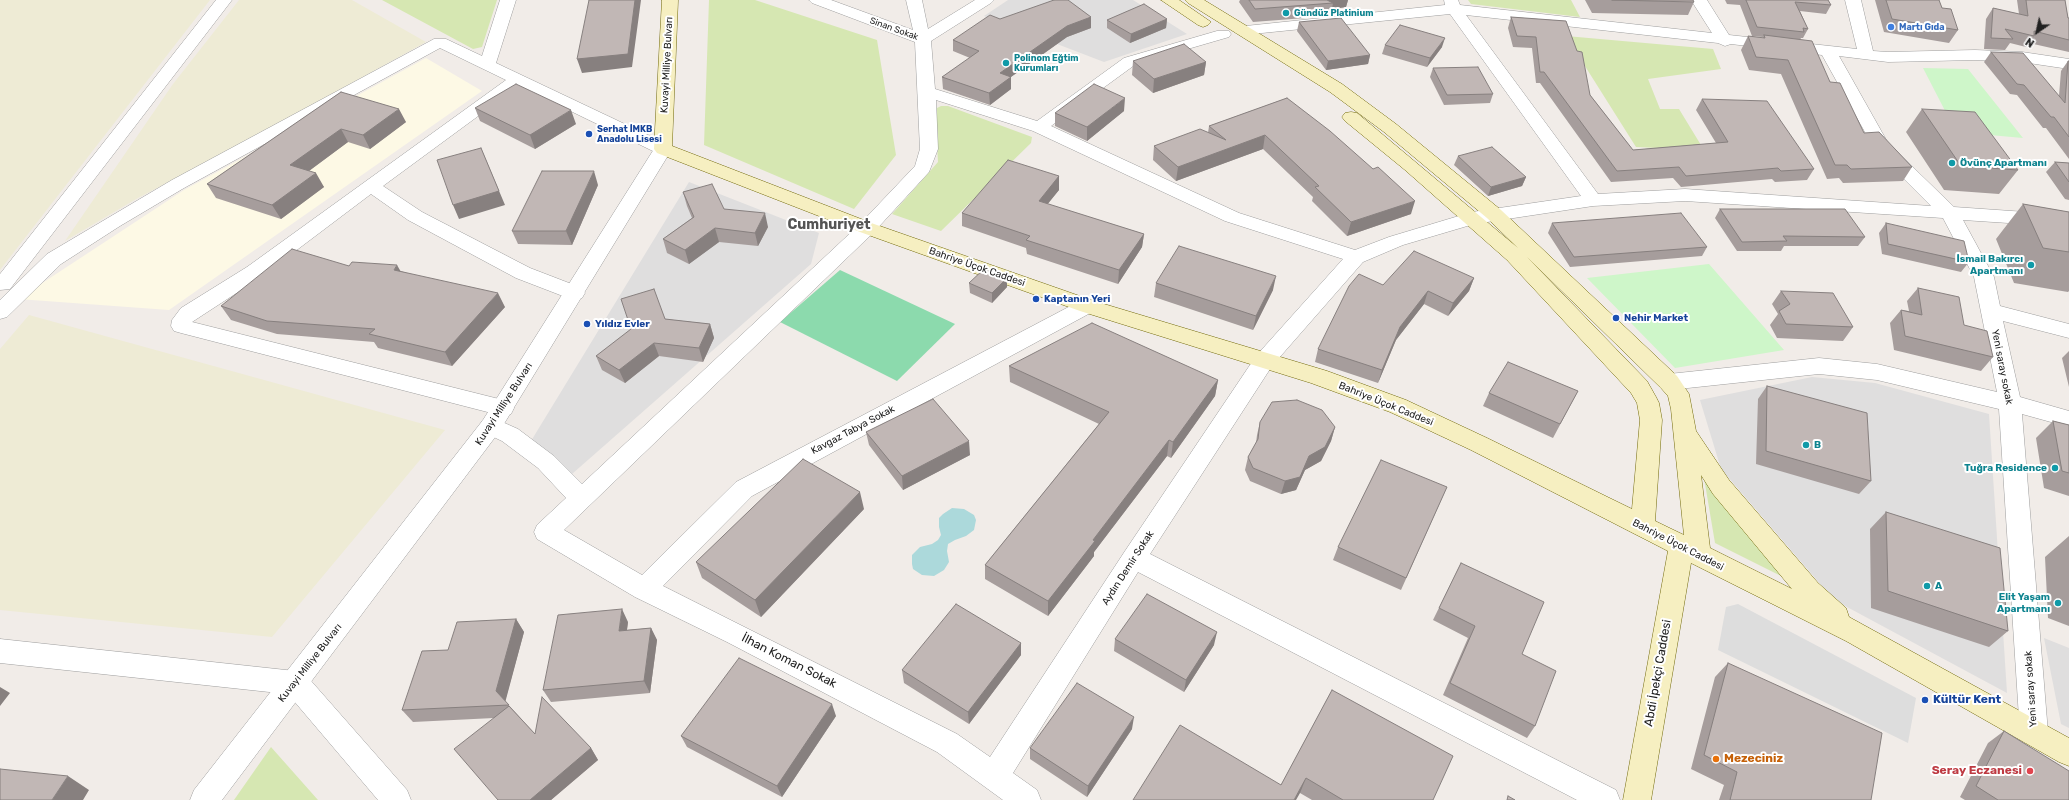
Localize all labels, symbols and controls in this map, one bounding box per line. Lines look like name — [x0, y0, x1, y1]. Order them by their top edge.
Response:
marker: Gündüz Platinium — [1281, 8, 1291, 18]
place label: Gündüz Platinium — [1294, 8, 1373, 18]
north arrow — [2017, 12, 2057, 52]
street label: Sinan Sokak — [868, 15, 920, 43]
street label: Kuvayi Milliye Bulvarı — [658, 17, 676, 113]
marker: Martı Gıda — [1886, 22, 1896, 32]
place label: Martı Gıda — [1899, 22, 1945, 32]
text: N — [2023, 35, 2037, 50]
place label: Polinom Eğtim Kurumları — [1014, 53, 1079, 74]
marker: Polinom Eğtim Kurumları — [1001, 58, 1011, 68]
place label: Serhat İMKB Anadolu Lisesi — [597, 124, 662, 145]
marker: Serhat İMKB Anadolu Lisesi — [584, 129, 594, 139]
place label: Övünç Apartmanı — [1960, 157, 2047, 169]
marker: Övünç Apartmanı — [1947, 158, 1957, 168]
district label: Cumhuriyet — [788, 217, 870, 233]
street label: Bahriye Üçok Caddesi — [927, 245, 1027, 289]
place label: İsmail Bakırcı Apartmanı — [1956, 253, 2023, 276]
marker: İsmail Bakırcı Apartmanı — [2026, 260, 2036, 270]
place label: Kaptanın Yeri — [1044, 293, 1110, 305]
marker: Kaptanın Yeri — [1031, 294, 1041, 304]
place label: Nehir Market — [1624, 312, 1688, 324]
marker: Nehir Market — [1611, 313, 1621, 323]
place label: Yıldız Evler — [595, 318, 650, 330]
marker: Yıldız Evler — [582, 319, 592, 329]
street label: Yeni saray sokak — [1989, 328, 2015, 406]
street label: Kuvayi Milliye Bulvarı — [473, 360, 535, 448]
street label: Bahriye Üçok Caddesi — [1337, 380, 1435, 428]
street label: Kavgaz Tabya Sokak — [809, 403, 897, 457]
place label: B — [1814, 439, 1821, 451]
marker: B — [1801, 440, 1811, 450]
place label: Tuğra Residence — [1964, 462, 2047, 474]
marker: Tuğra Residence — [2050, 463, 2060, 473]
street label: Bahriye Üçok Caddesi — [1630, 517, 1726, 573]
street label: Aydın Demir Sokak — [1099, 529, 1157, 607]
place label: A — [1935, 580, 1942, 592]
marker: A — [1922, 581, 1932, 591]
place label: Elit Yaşam Apartmanı — [1997, 591, 2050, 614]
marker: Elit Yaşam Apartmanı — [2053, 598, 2063, 608]
street label: Abdi İpekçi Caddesi — [1642, 618, 1674, 728]
street label: Kuvayi Milliye Bulvarı — [276, 621, 344, 705]
street label: İlhan Koman Sokak — [739, 631, 839, 691]
street label: Yeni saray sokak — [2022, 650, 2040, 728]
place label: Kültür Kent — [1933, 693, 2001, 707]
marker: Kültür Kent — [1920, 695, 1930, 705]
place label: Mezeciniz — [1724, 752, 1783, 766]
marker: Mezeciniz — [1711, 754, 1721, 764]
place label: Seray Eczanesi — [1932, 764, 2022, 778]
marker: Seray Eczanesi — [2025, 766, 2035, 776]

